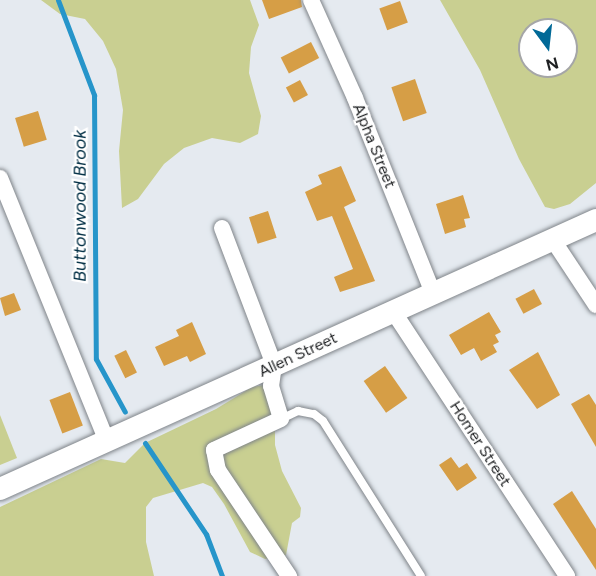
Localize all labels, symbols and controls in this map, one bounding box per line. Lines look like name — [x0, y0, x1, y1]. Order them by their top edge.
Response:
north arrow — [518, 18, 578, 78]
text: N — [544, 53, 561, 75]
street label: Alpha Street — [348, 101, 400, 191]
water label: Buttonwood Brook — [69, 130, 91, 282]
street label: Allen Street — [256, 328, 340, 382]
street label: Homer Street — [445, 398, 515, 490]

